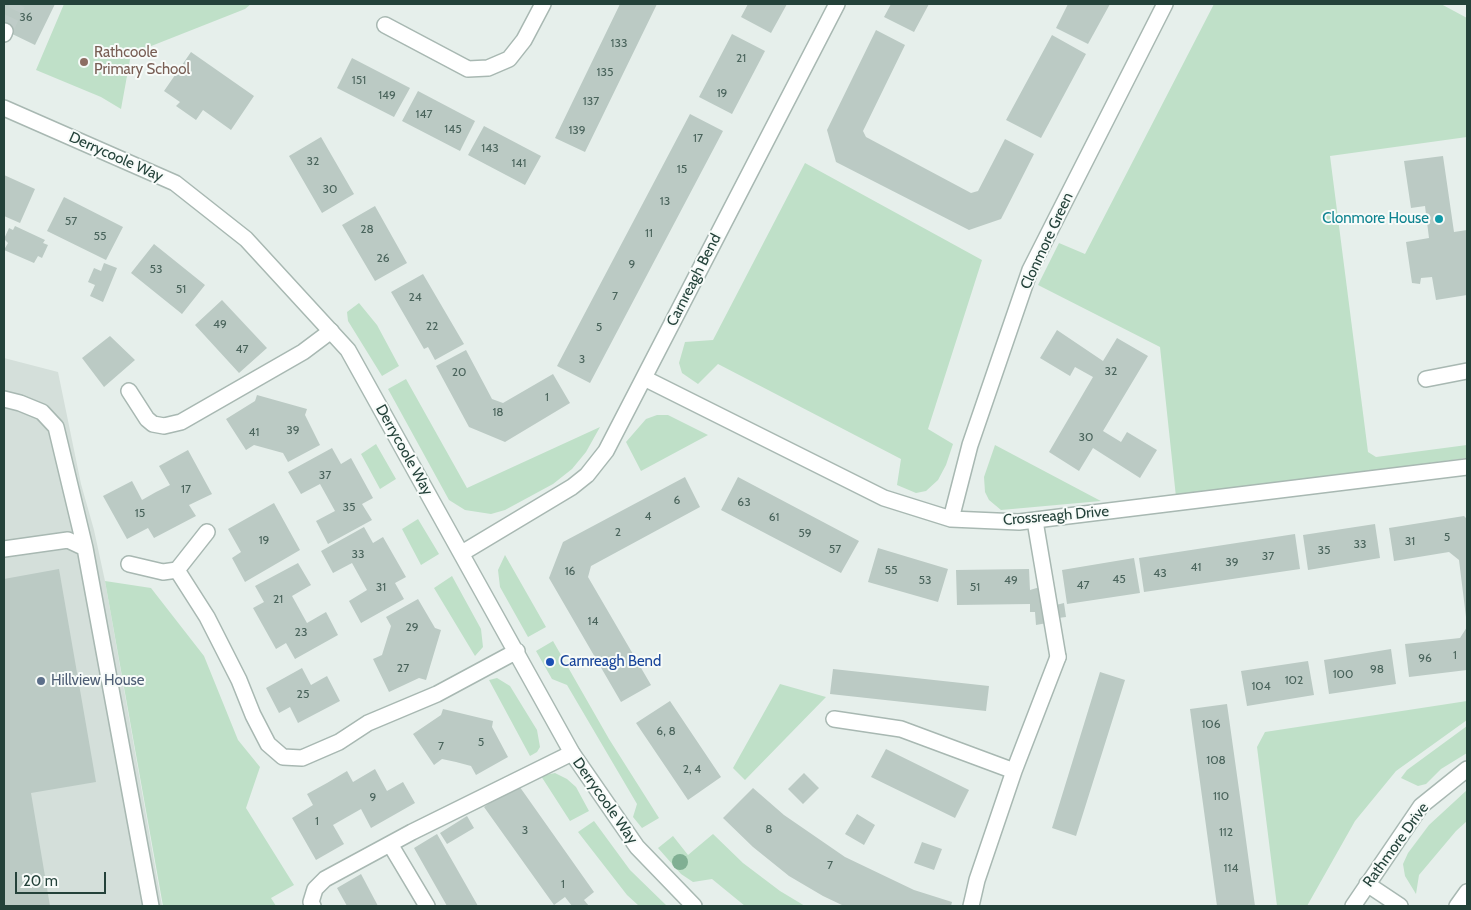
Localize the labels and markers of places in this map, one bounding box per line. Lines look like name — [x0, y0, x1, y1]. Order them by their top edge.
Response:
place label: Rathcoole Primary School — [94, 44, 190, 79]
marker: Rathcoole Primary School — [78, 56, 90, 68]
place label: Clonmore House — [1322, 210, 1429, 228]
marker: Clonmore House — [1433, 213, 1445, 225]
place label: Carnreagh Bend — [560, 653, 661, 671]
marker: Carnreagh Bend — [544, 656, 556, 668]
place label: Hillview House — [51, 672, 144, 690]
marker: Hillview House — [35, 675, 47, 687]

